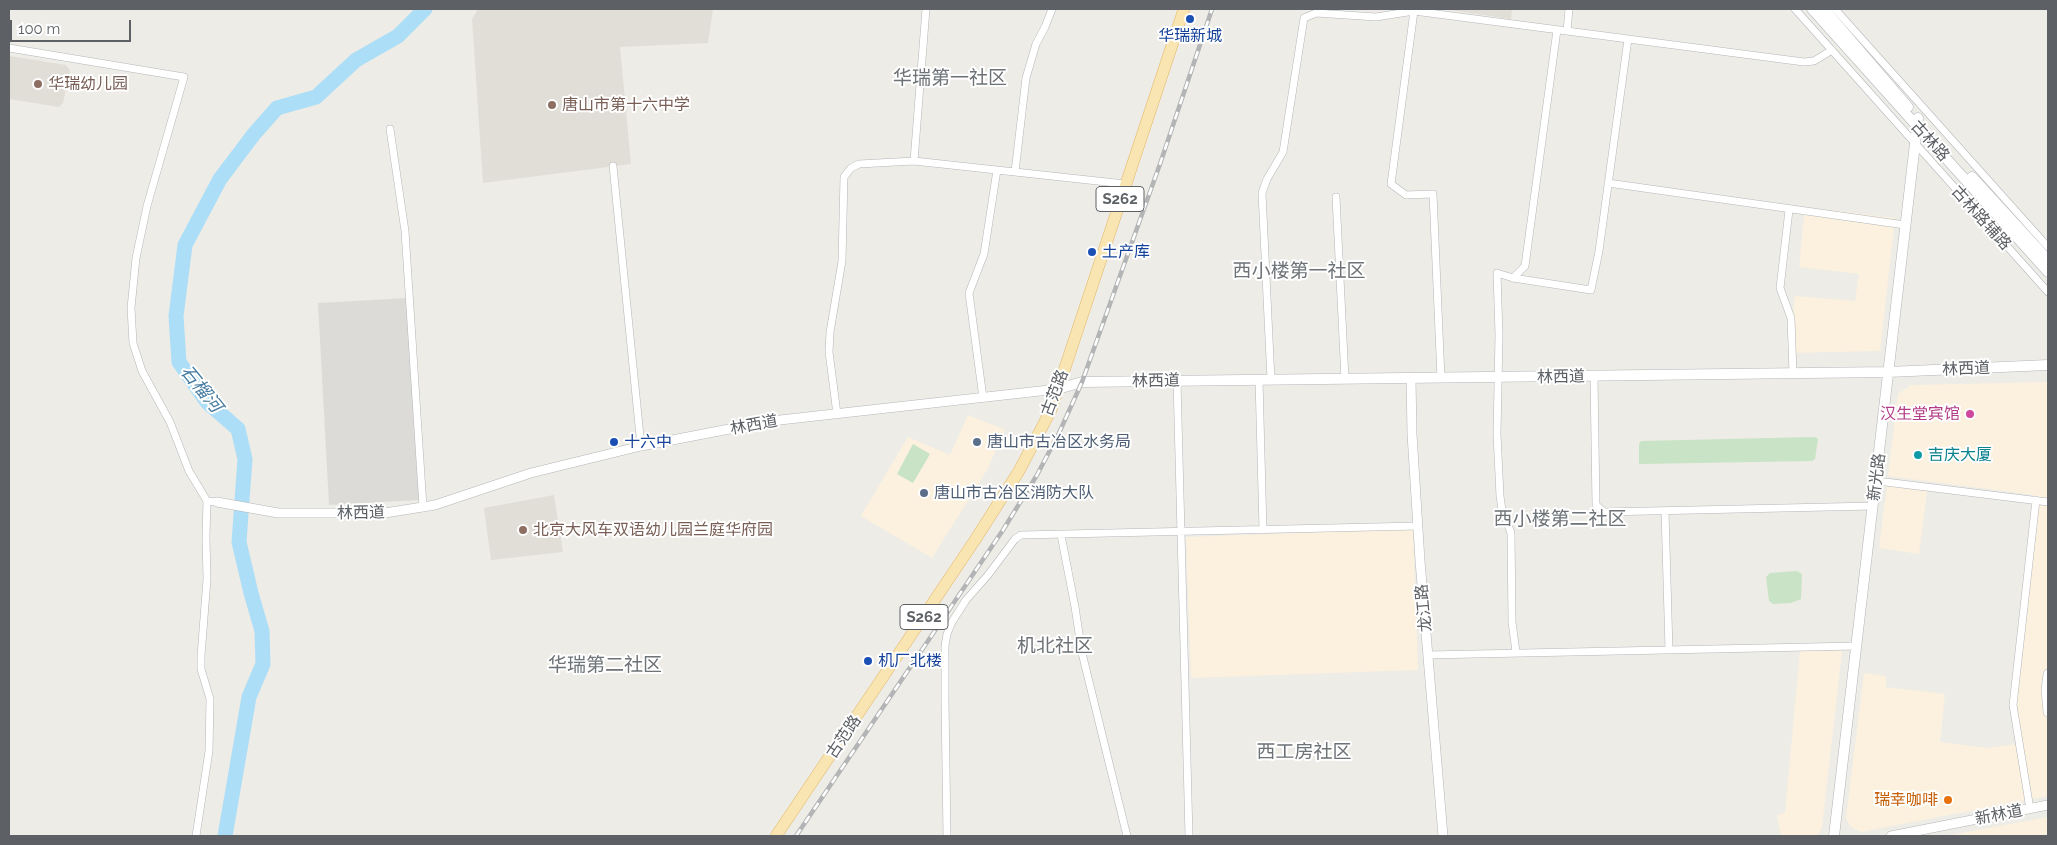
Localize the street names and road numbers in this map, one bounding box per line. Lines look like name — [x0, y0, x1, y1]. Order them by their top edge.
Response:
street label: 古林路 — [1907, 117, 1953, 165]
street label: 古林路辅路 — [1947, 182, 2015, 254]
road number: S262 — [1096, 186, 1144, 212]
street label: 林西道 — [1942, 359, 1990, 379]
street label: 古范路 — [1037, 367, 1073, 419]
street label: 林西道 — [1537, 367, 1585, 387]
street label: 林西道 — [1132, 371, 1180, 391]
street label: 林西道 — [729, 411, 779, 439]
street label: 新光路 — [1865, 452, 1889, 502]
street label: 林西道 — [337, 503, 385, 523]
street label: 龙江路 — [1412, 583, 1436, 633]
road number: S262 — [900, 604, 948, 630]
street label: 古范路 — [823, 712, 865, 762]
street label: 新林道 — [1974, 801, 2024, 829]

